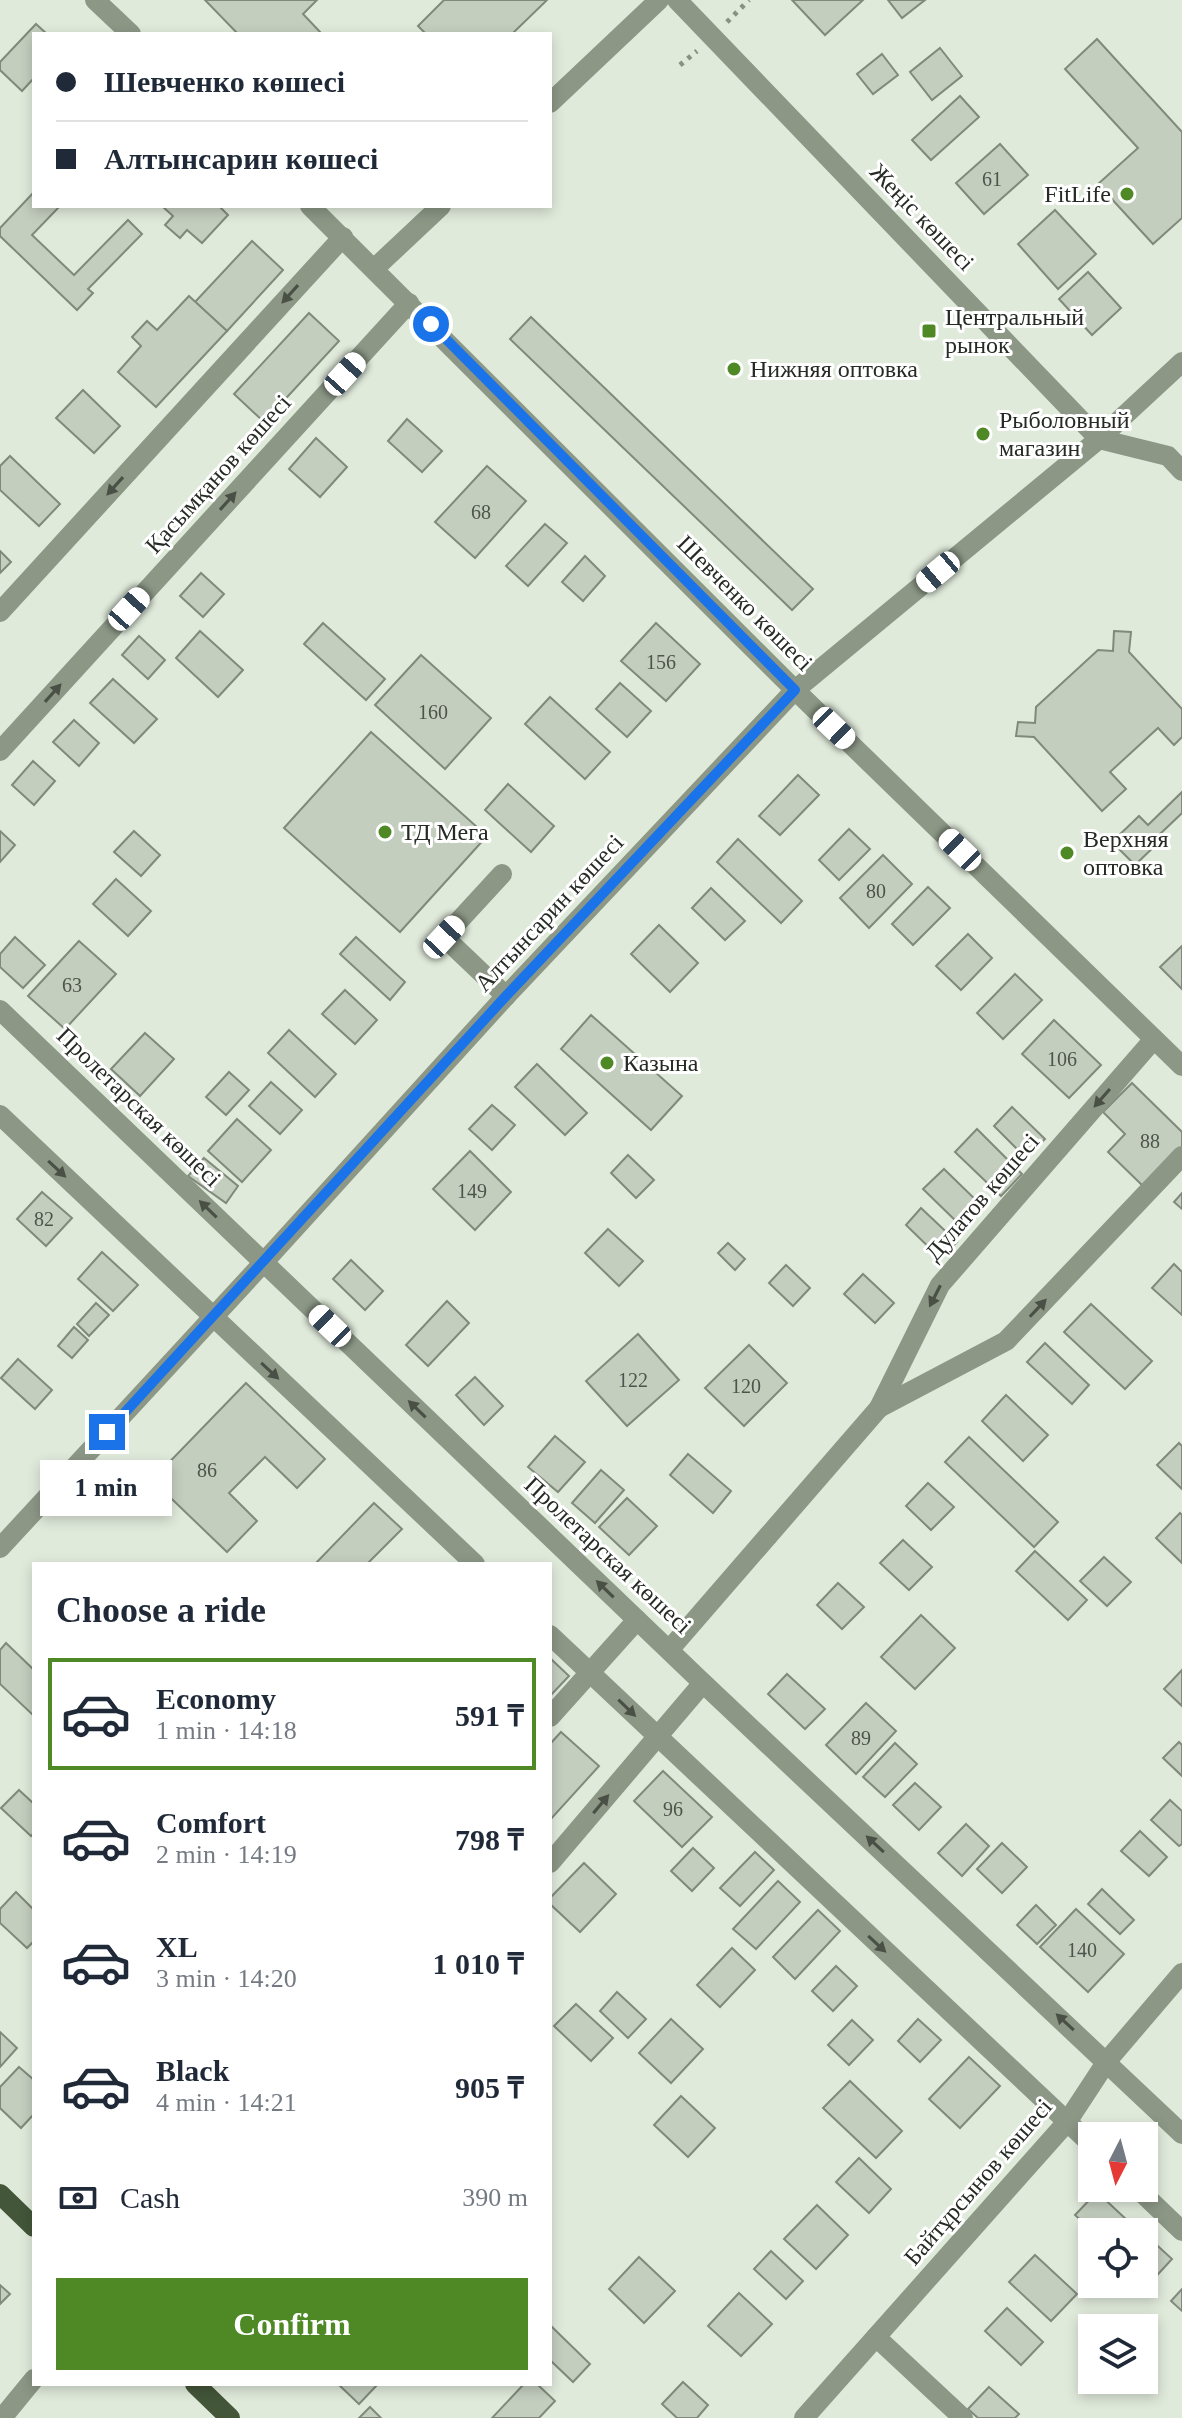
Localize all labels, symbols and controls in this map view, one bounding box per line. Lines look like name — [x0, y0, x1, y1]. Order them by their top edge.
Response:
text: Шевченко көшесі — [104, 65, 345, 98]
text: Алтынсарин көшесі — [104, 142, 378, 175]
street label: Жеңіс көшесі — [865, 158, 979, 276]
house number: 61 — [982, 168, 1002, 190]
place label: FitLife — [1044, 181, 1111, 207]
marker: FitLife — [1118, 185, 1136, 203]
one-way arrow — [282, 284, 299, 304]
place label: Центральный рынок — [945, 304, 1084, 358]
route start — [413, 306, 449, 342]
marker: Центральный рынок — [920, 322, 938, 340]
car — [320, 348, 370, 400]
place label: Нижняя оптовка — [750, 356, 918, 382]
marker: Нижняя оптовка — [725, 360, 743, 378]
street label: Қасымқанов көшесі — [140, 389, 296, 558]
place label: Рыболовный магазин — [999, 407, 1130, 461]
marker: Рыболовный магазин — [974, 425, 992, 443]
one-way arrow — [106, 477, 124, 496]
one-way arrow — [219, 491, 237, 511]
house number: 68 — [471, 501, 491, 523]
street label: Шевченко көшесі — [672, 530, 818, 676]
car — [912, 547, 964, 597]
car — [104, 583, 154, 635]
house number: 156 — [646, 651, 676, 673]
one-way arrow — [43, 684, 61, 703]
house number: 160 — [418, 701, 448, 723]
car — [808, 703, 860, 753]
place label: ТД Мега — [401, 819, 489, 845]
marker: ТД Мега — [376, 823, 394, 841]
car — [934, 825, 986, 875]
place label: Верхняя оптовка — [1083, 826, 1169, 880]
street label: Алтынсарин көшесі — [470, 829, 629, 997]
marker: Верхняя оптовка — [1058, 844, 1076, 862]
house number: 80 — [866, 880, 886, 902]
car — [419, 911, 469, 963]
house number: 63 — [62, 974, 82, 996]
street label: Пролетарская көшесі — [52, 1022, 226, 1192]
house number: 106 — [1047, 1048, 1077, 1070]
place label: Казына — [623, 1050, 699, 1076]
marker: Казына — [598, 1054, 616, 1072]
one-way arrow — [1094, 1089, 1112, 1108]
street label: Дулатов көшесі — [920, 1128, 1044, 1266]
house number: 88 — [1140, 1130, 1160, 1152]
one-way arrow — [47, 1160, 66, 1178]
house number: 149 — [457, 1180, 487, 1202]
one-way arrow — [199, 1200, 218, 1218]
house number: 82 — [34, 1208, 54, 1230]
one-way arrow — [928, 1285, 941, 1308]
one-way arrow — [1029, 1298, 1047, 1317]
car — [304, 1301, 356, 1351]
one-way arrow — [260, 1361, 279, 1380]
house number: 122 — [618, 1369, 648, 1391]
house number: 120 — [731, 1375, 761, 1397]
one-way arrow — [408, 1400, 427, 1419]
route end — [89, 1414, 125, 1450]
house number: 86 — [197, 1459, 217, 1481]
callout: 1 min — [41, 1460, 173, 1516]
street label: Пролетарская көшесі — [520, 1471, 697, 1639]
text: 1 min — [75, 1473, 137, 1502]
one-way arrow — [595, 1580, 614, 1598]
text: Choose a ride — [56, 1590, 266, 1630]
icon: car — [60, 1678, 132, 1750]
text: Economy — [156, 1682, 276, 1715]
text: 591 ₸ — [455, 1699, 524, 1732]
one-way arrow — [617, 1699, 636, 1717]
text: 1 min · 14:18 — [156, 1716, 297, 1745]
house number: 89 — [851, 1727, 871, 1749]
one-way arrow — [591, 1794, 609, 1813]
house number: 96 — [663, 1798, 683, 1820]
icon: car — [60, 1802, 132, 1874]
text: Comfort — [156, 1806, 266, 1839]
text: 798 ₸ — [455, 1823, 524, 1856]
one-way arrow — [866, 1836, 885, 1854]
text: 2 min · 14:19 — [156, 1840, 297, 1869]
icon: car — [60, 1926, 132, 1998]
text: XL — [156, 1930, 198, 1963]
one-way arrow — [868, 1935, 887, 1953]
house number: 140 — [1067, 1939, 1097, 1961]
text: 1 010 ₸ — [433, 1947, 524, 1980]
text: 3 min · 14:20 — [156, 1964, 297, 1993]
one-way arrow — [1056, 2013, 1075, 2031]
icon: car — [60, 2050, 132, 2122]
text: Black — [156, 2054, 229, 2087]
text: 905 ₸ — [455, 2071, 524, 2104]
text: 4 min · 14:21 — [156, 2088, 297, 2117]
street label: Байтұрсынов көшесі — [899, 2093, 1057, 2270]
north arrow — [1078, 2122, 1158, 2202]
map controls — [1078, 2122, 1158, 2394]
icon: cash — [56, 2176, 100, 2220]
text: Cash — [120, 2181, 180, 2214]
text: 390 m — [462, 2183, 528, 2212]
button: locate — [1078, 2218, 1158, 2298]
button: Confirm — [56, 2278, 528, 2370]
button: layers — [1078, 2314, 1158, 2394]

